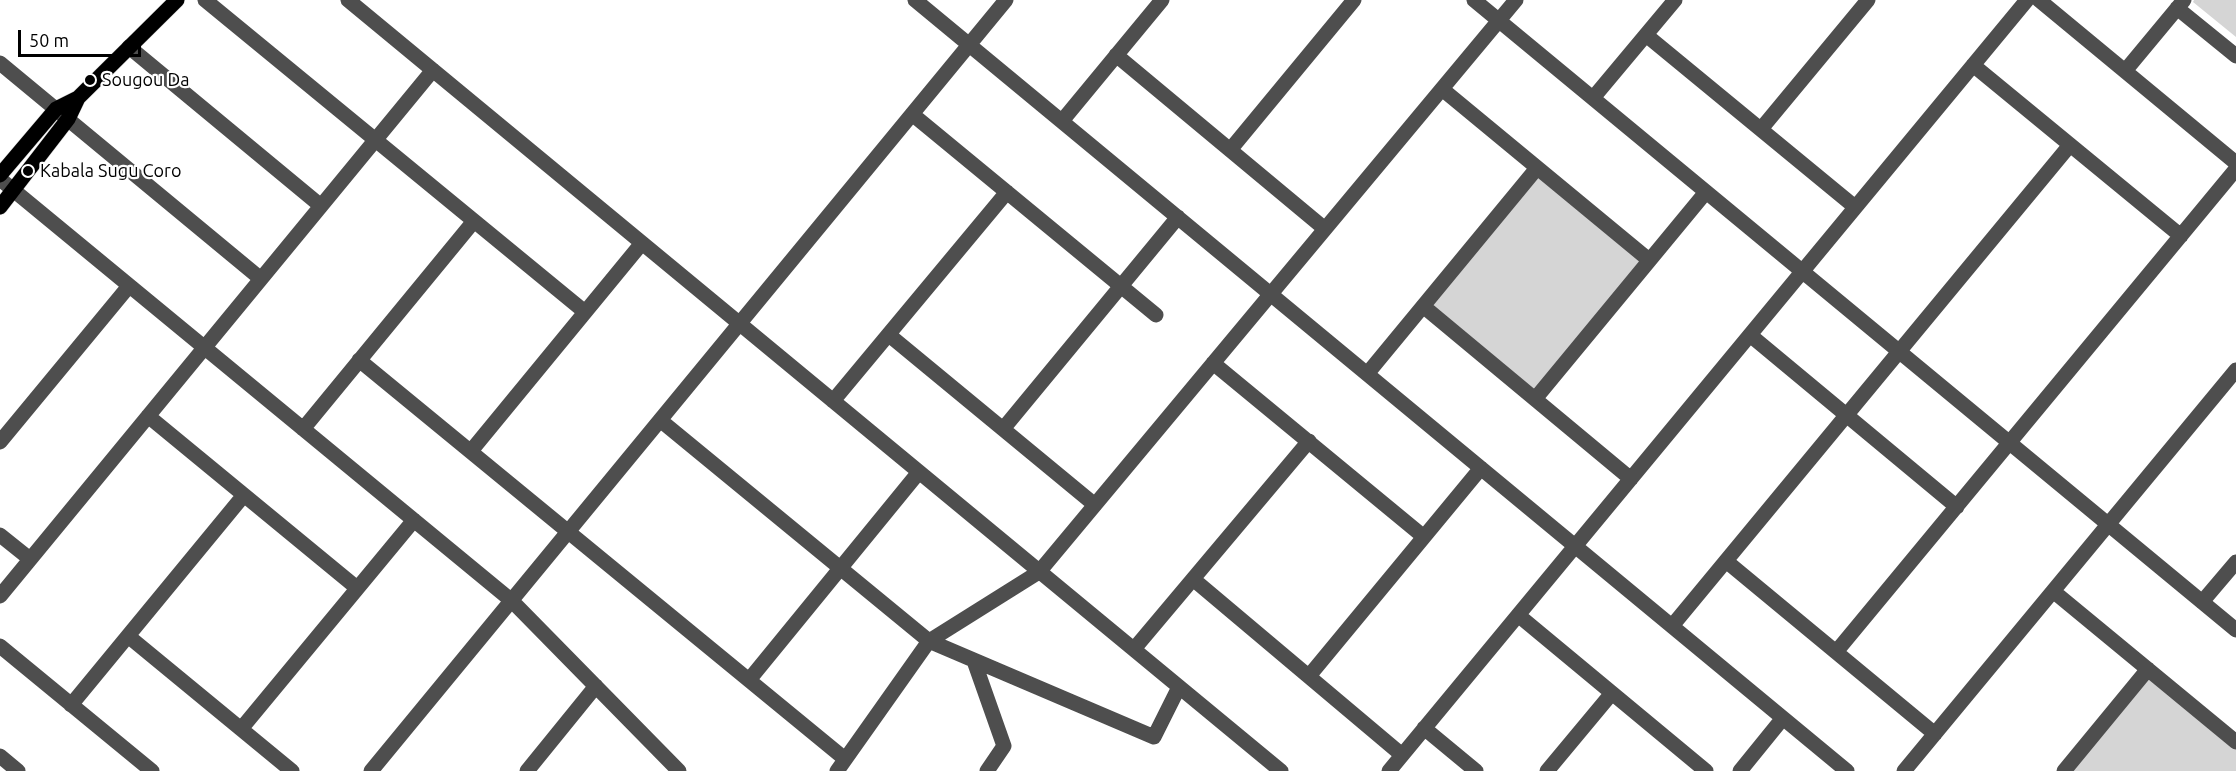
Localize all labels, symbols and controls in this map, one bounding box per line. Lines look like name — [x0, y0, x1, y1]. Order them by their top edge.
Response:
scale bar — [21, 18, 144, 56]
text: 50 m — [29, 30, 69, 50]
place label: Sougou Da — [102, 69, 189, 91]
marker: Sougou Da — [83, 73, 97, 87]
place label: Kabala Sugu Coro — [40, 160, 181, 182]
marker: Kabala Sugu Coro — [21, 164, 35, 178]

